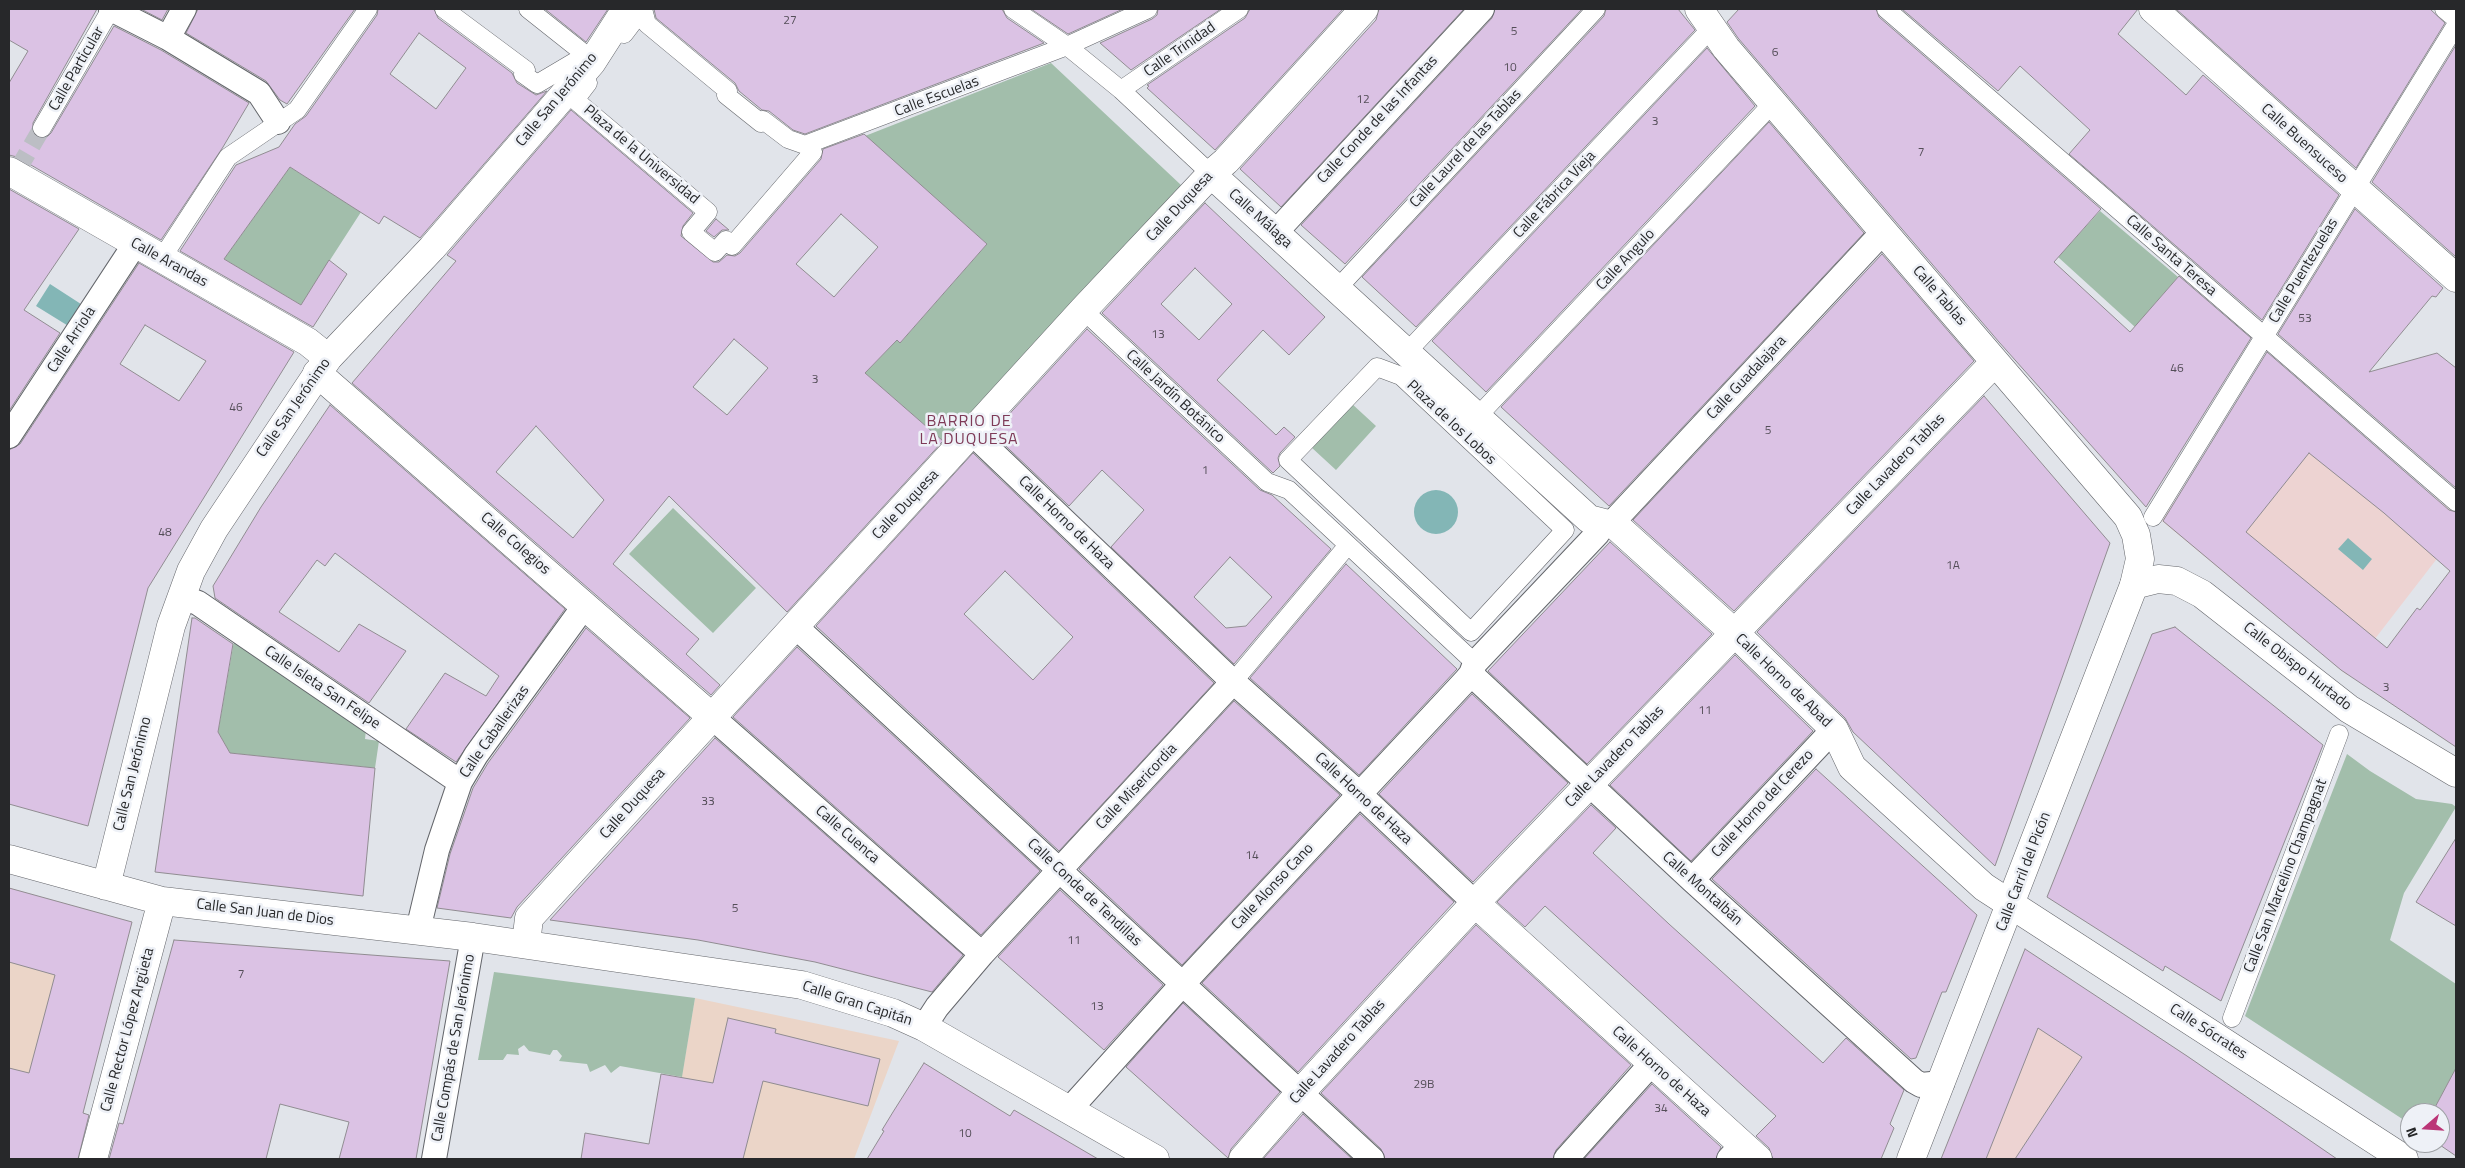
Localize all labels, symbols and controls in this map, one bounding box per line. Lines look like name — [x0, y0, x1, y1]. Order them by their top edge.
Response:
house number: 27 — [783, 14, 797, 28]
street label: Calle Trinidad — [1141, 19, 1219, 81]
street label: Calle Particular — [46, 24, 108, 114]
house number: 5 — [1511, 25, 1517, 39]
house number: 6 — [1772, 46, 1778, 60]
street label: Calle San Jerónimo — [512, 49, 602, 151]
street label: Calle Conde de las Infantas — [1314, 52, 1442, 188]
house number: 10 — [1503, 61, 1517, 75]
street label: Calle Escuelas — [892, 73, 982, 121]
street label: Calle Laurel de las Tablas — [1406, 86, 1526, 212]
house number: 12 — [1356, 93, 1370, 107]
street label: Calle Buensuceso — [2257, 100, 2351, 188]
street label: Plaza de la Universidad — [580, 101, 702, 209]
house number: 3 — [1652, 115, 1658, 129]
house number: 7 — [1918, 146, 1924, 160]
street label: Calle Fábrica Vieja — [1510, 148, 1600, 242]
street label: Calle Duquesa — [1143, 168, 1217, 246]
street label: Calle Málaga — [1224, 186, 1296, 252]
street label: Calle Santa Teresa — [2122, 212, 2220, 300]
street label: Calle Puentezuelas — [2266, 215, 2342, 327]
street label: Calle Angulo — [1593, 226, 1659, 294]
street label: Calle Arandas — [127, 234, 211, 292]
street label: Calle Tablas — [1908, 262, 1970, 330]
street label: Calle Arriola — [44, 304, 100, 376]
house number: 53 — [2298, 312, 2312, 326]
house number: 13 — [1151, 328, 1165, 342]
street label: Calle Guadalajara — [1704, 332, 1790, 424]
street label: Calle Jardín Botánico — [1122, 347, 1228, 447]
street label: Calle San Jerónimo — [253, 355, 335, 461]
house number: 46 — [2170, 362, 2184, 376]
house number: 3 — [812, 373, 818, 387]
street label: Plaza de los Lobos — [1403, 377, 1499, 469]
house number: 46 — [229, 401, 243, 415]
street label: Calle Lavadero Tablas — [1843, 410, 1949, 520]
district label: BARRIO DE LA DUQUESA — [918, 412, 1020, 450]
house number: 5 — [1765, 424, 1771, 438]
house number: 1 — [1202, 464, 1208, 478]
street label: Calle Duquesa — [869, 466, 943, 544]
street label: Calle Horno de Haza — [1014, 473, 1118, 573]
street label: Calle Colegios — [477, 509, 553, 579]
house number: 48 — [158, 526, 172, 540]
house number: 1A — [1946, 559, 1960, 573]
street label: Calle Obispo Hurtado — [2239, 619, 2355, 715]
street label: Calle Horno de Abad — [1731, 630, 1835, 732]
street label: Calle Isleta San Felipe — [261, 643, 383, 733]
house number: 3 — [2383, 681, 2389, 695]
street label: Calle Caballerizas — [456, 682, 534, 782]
street label: Calle Lavadero Tablas — [1562, 702, 1668, 812]
house number: 11 — [1698, 704, 1712, 718]
street label: Calle San Jerónimo — [110, 715, 156, 833]
street label: Calle Misericordia — [1093, 740, 1181, 834]
street label: Calle Horno del Cerezo — [1708, 746, 1818, 862]
street label: Calle Horno de Haza — [1311, 749, 1415, 849]
street label: Calle Duquesa — [597, 765, 669, 843]
street label: Calle San Marcelino Champagnat — [2241, 777, 2331, 975]
house number: 33 — [701, 795, 715, 809]
street label: Calle Cuenca — [811, 802, 883, 868]
street label: Calle Carril del Picón — [1993, 810, 2055, 934]
street label: Calle Conde de Tendillas — [1023, 835, 1145, 951]
street label: Calle Alonso Cano — [1228, 840, 1318, 934]
street label: Calle Montalbán — [1658, 848, 1746, 930]
house number: 14 — [1245, 849, 1259, 863]
street label: Calle San Juan de Dios — [195, 896, 335, 930]
house number: 5 — [732, 902, 738, 916]
house number: 11 — [1067, 934, 1081, 948]
street label: Calle Rector López Argüeta — [97, 946, 159, 1114]
street label: Calle Compás de San Jerónimo — [429, 953, 479, 1143]
house number: 7 — [238, 968, 244, 982]
street label: Calle Gran Capitán — [800, 978, 914, 1030]
street label: Calle Lavadero Tablas — [1286, 996, 1390, 1108]
house number: 13 — [1090, 1000, 1104, 1014]
street label: Calle Sócrates — [2166, 1000, 2250, 1064]
street label: Calle Horno de Haza — [1608, 1023, 1714, 1121]
house number: 29B — [1414, 1078, 1434, 1092]
house number: 34 — [1654, 1102, 1668, 1116]
north arrow — [2400, 1103, 2450, 1153]
text: N — [2400, 1125, 2423, 1141]
house number: 10 — [958, 1127, 972, 1141]

